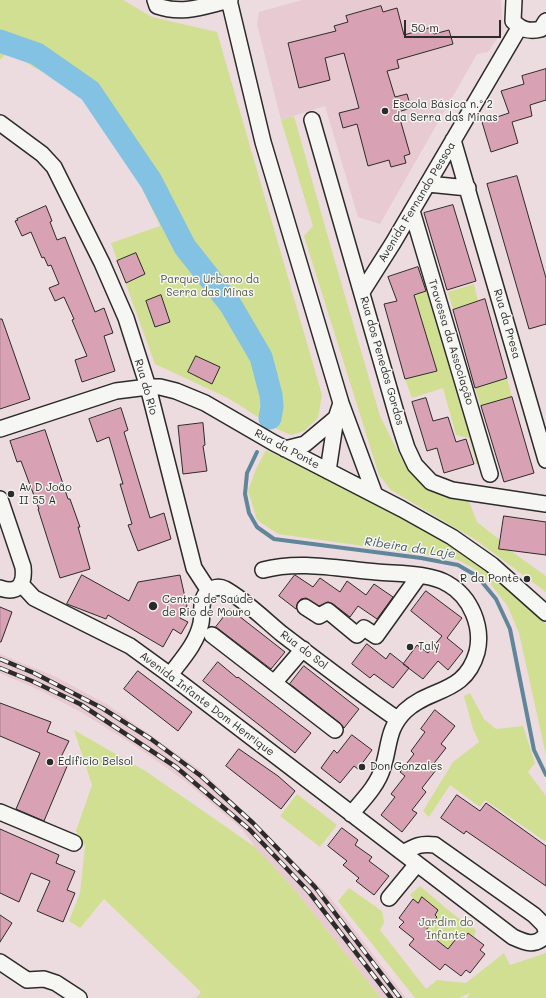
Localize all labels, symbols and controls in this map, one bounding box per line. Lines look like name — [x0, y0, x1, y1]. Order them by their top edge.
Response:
scale bar — [406, 12, 503, 38]
text: 50 m — [411, 19, 439, 35]
place label: Escola Básica n.º 2 da Serra das Minas — [393, 98, 498, 124]
marker: Escola Básica n.º 2 da Serra das Minas — [380, 106, 390, 116]
street label: Avenida Fernando Pessoa — [376, 139, 458, 265]
park label: Parque Urbano da Serra das Minas — [160, 273, 260, 299]
street label: Travessa da Associação — [426, 277, 476, 407]
street label: Rua da Presa — [491, 288, 523, 360]
street label: Rua dos Penedos Gordos — [357, 295, 407, 427]
street label: Rua do Rio — [132, 358, 160, 416]
street label: Rua da Ponte — [252, 426, 322, 472]
place label: Av D João II 55 A — [19, 481, 72, 507]
marker: Av D João II 55 A — [6, 489, 16, 499]
water label: Ribeira da Laje — [364, 534, 456, 562]
place label: R da Ponte — [460, 572, 519, 586]
marker: R da Ponte — [522, 574, 532, 584]
place label: Centro de Saúde de Rio de Mouro — [162, 593, 253, 619]
marker: Centro de Saúde de Rio de Mouro — [147, 600, 159, 612]
street label: Rua do Sol — [278, 628, 330, 672]
place label: Taly — [418, 640, 439, 654]
marker: Taly — [405, 642, 415, 652]
street label: Avenida Infante Dom Henrique — [137, 649, 277, 759]
place label: Edificio Belsol — [58, 755, 133, 769]
marker: Edificio Belsol — [45, 757, 55, 767]
place label: Don Gonzales — [370, 760, 442, 774]
marker: Don Gonzales — [357, 762, 367, 772]
park label: Jardim do Infante — [419, 916, 473, 942]

